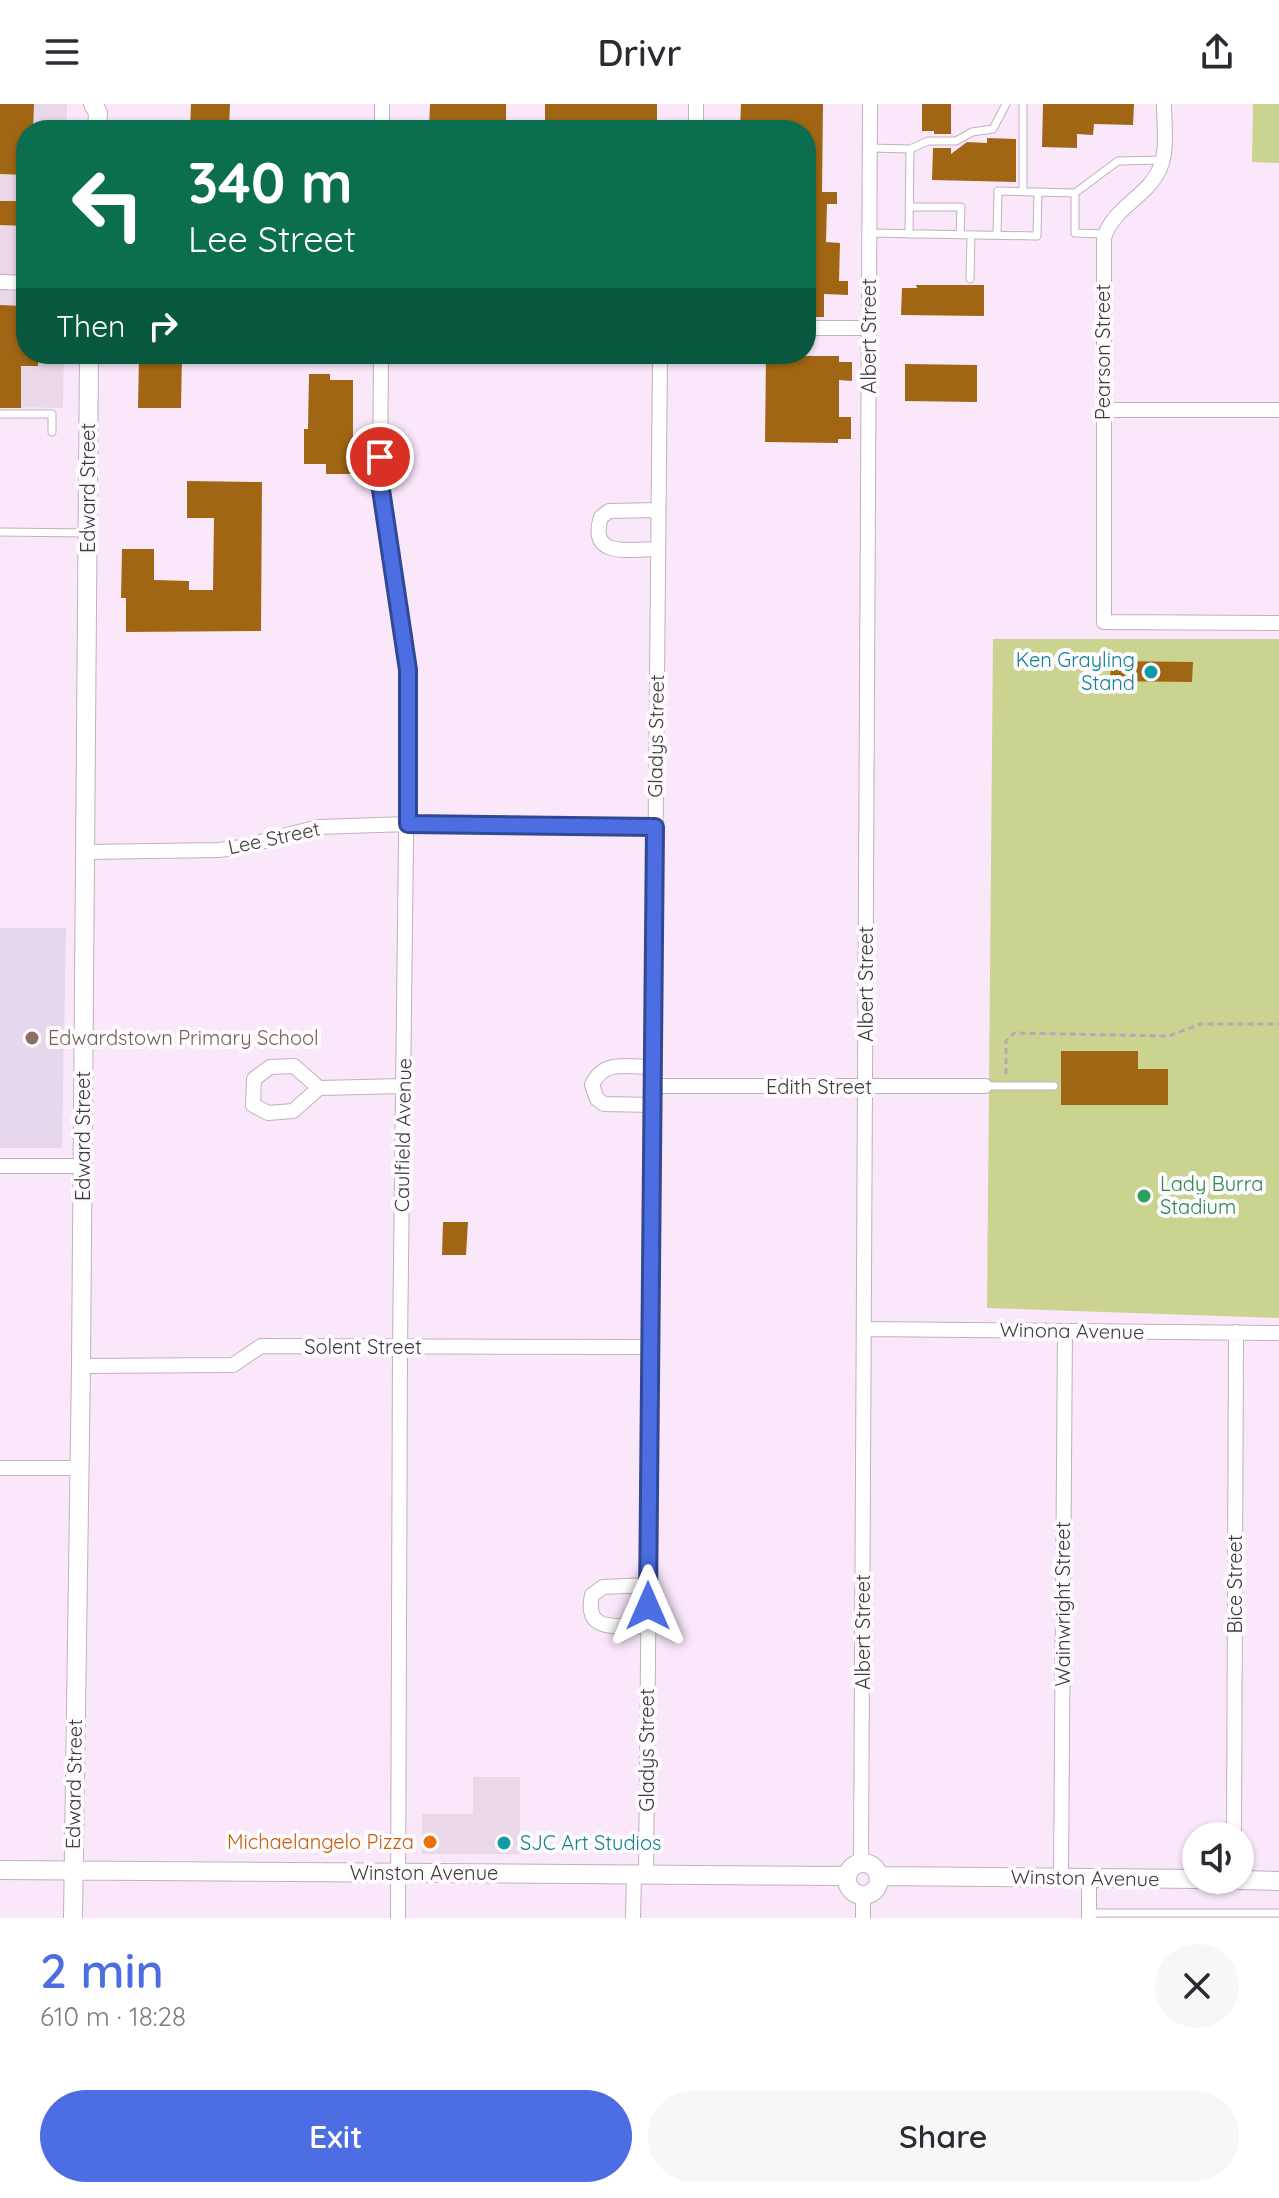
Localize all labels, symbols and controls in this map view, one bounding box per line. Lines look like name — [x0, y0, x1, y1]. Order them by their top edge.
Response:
icon: menu — [40, 30, 84, 74]
text: Drivr — [598, 30, 681, 75]
icon: share — [1195, 30, 1239, 74]
text: 340 m — [188, 147, 353, 217]
icon: left — [56, 152, 160, 256]
text: Lee Street — [188, 216, 356, 261]
street label: Albert Street — [856, 278, 881, 394]
street label: Pearson Street — [1090, 284, 1115, 420]
icon: right — [141, 304, 185, 348]
text: Then — [56, 307, 125, 345]
street label: Edward Street — [75, 423, 100, 553]
pin — [346, 423, 414, 491]
icon: arrive — [358, 435, 402, 479]
place label: Ken Grayling Stand — [1016, 647, 1135, 695]
marker: Ken Grayling Stand — [1142, 663, 1160, 681]
street label: Gladys Street — [642, 674, 669, 798]
street label: Lee Street — [226, 816, 322, 859]
street label: Albert Street — [853, 926, 878, 1042]
place label: Edwardstown Primary School — [48, 1025, 319, 1050]
marker: Edwardstown Primary School — [23, 1029, 41, 1047]
street label: Caulfield Avenue — [389, 1058, 416, 1212]
street label: Edward Street — [70, 1071, 95, 1201]
street label: Edith Street — [766, 1074, 872, 1099]
place label: Lady Burra Stadium — [1160, 1171, 1263, 1219]
marker: Lady Burra Stadium — [1135, 1187, 1153, 1205]
street label: Winona Avenue — [999, 1317, 1145, 1344]
street label: Solent Street — [304, 1334, 422, 1359]
street label: Wainwright Street — [1050, 1521, 1075, 1686]
street label: Bice Street — [1222, 1534, 1247, 1634]
position arrow — [606, 1564, 690, 1648]
street label: Albert Street — [850, 1574, 875, 1690]
street label: Gladys Street — [634, 1688, 659, 1812]
street label: Edward Street — [60, 1719, 87, 1849]
map controls — [1182, 1822, 1254, 1894]
button: sound — [1182, 1822, 1254, 1894]
place label: Michaelangelo Pizza — [227, 1829, 414, 1854]
place label: SJC Art Studios — [520, 1830, 661, 1855]
marker: Michaelangelo Pizza — [421, 1833, 439, 1851]
marker: SJC Art Studios — [495, 1834, 513, 1852]
street label: Winston Avenue — [350, 1860, 498, 1885]
street label: Winston Avenue — [1010, 1864, 1160, 1891]
text: 2 min — [40, 1940, 164, 2000]
button: close — [1155, 1944, 1239, 2028]
text: 610 m · 18:28 — [40, 2000, 186, 2033]
button: Exit — [40, 2090, 632, 2182]
button: Share — [648, 2090, 1239, 2182]

